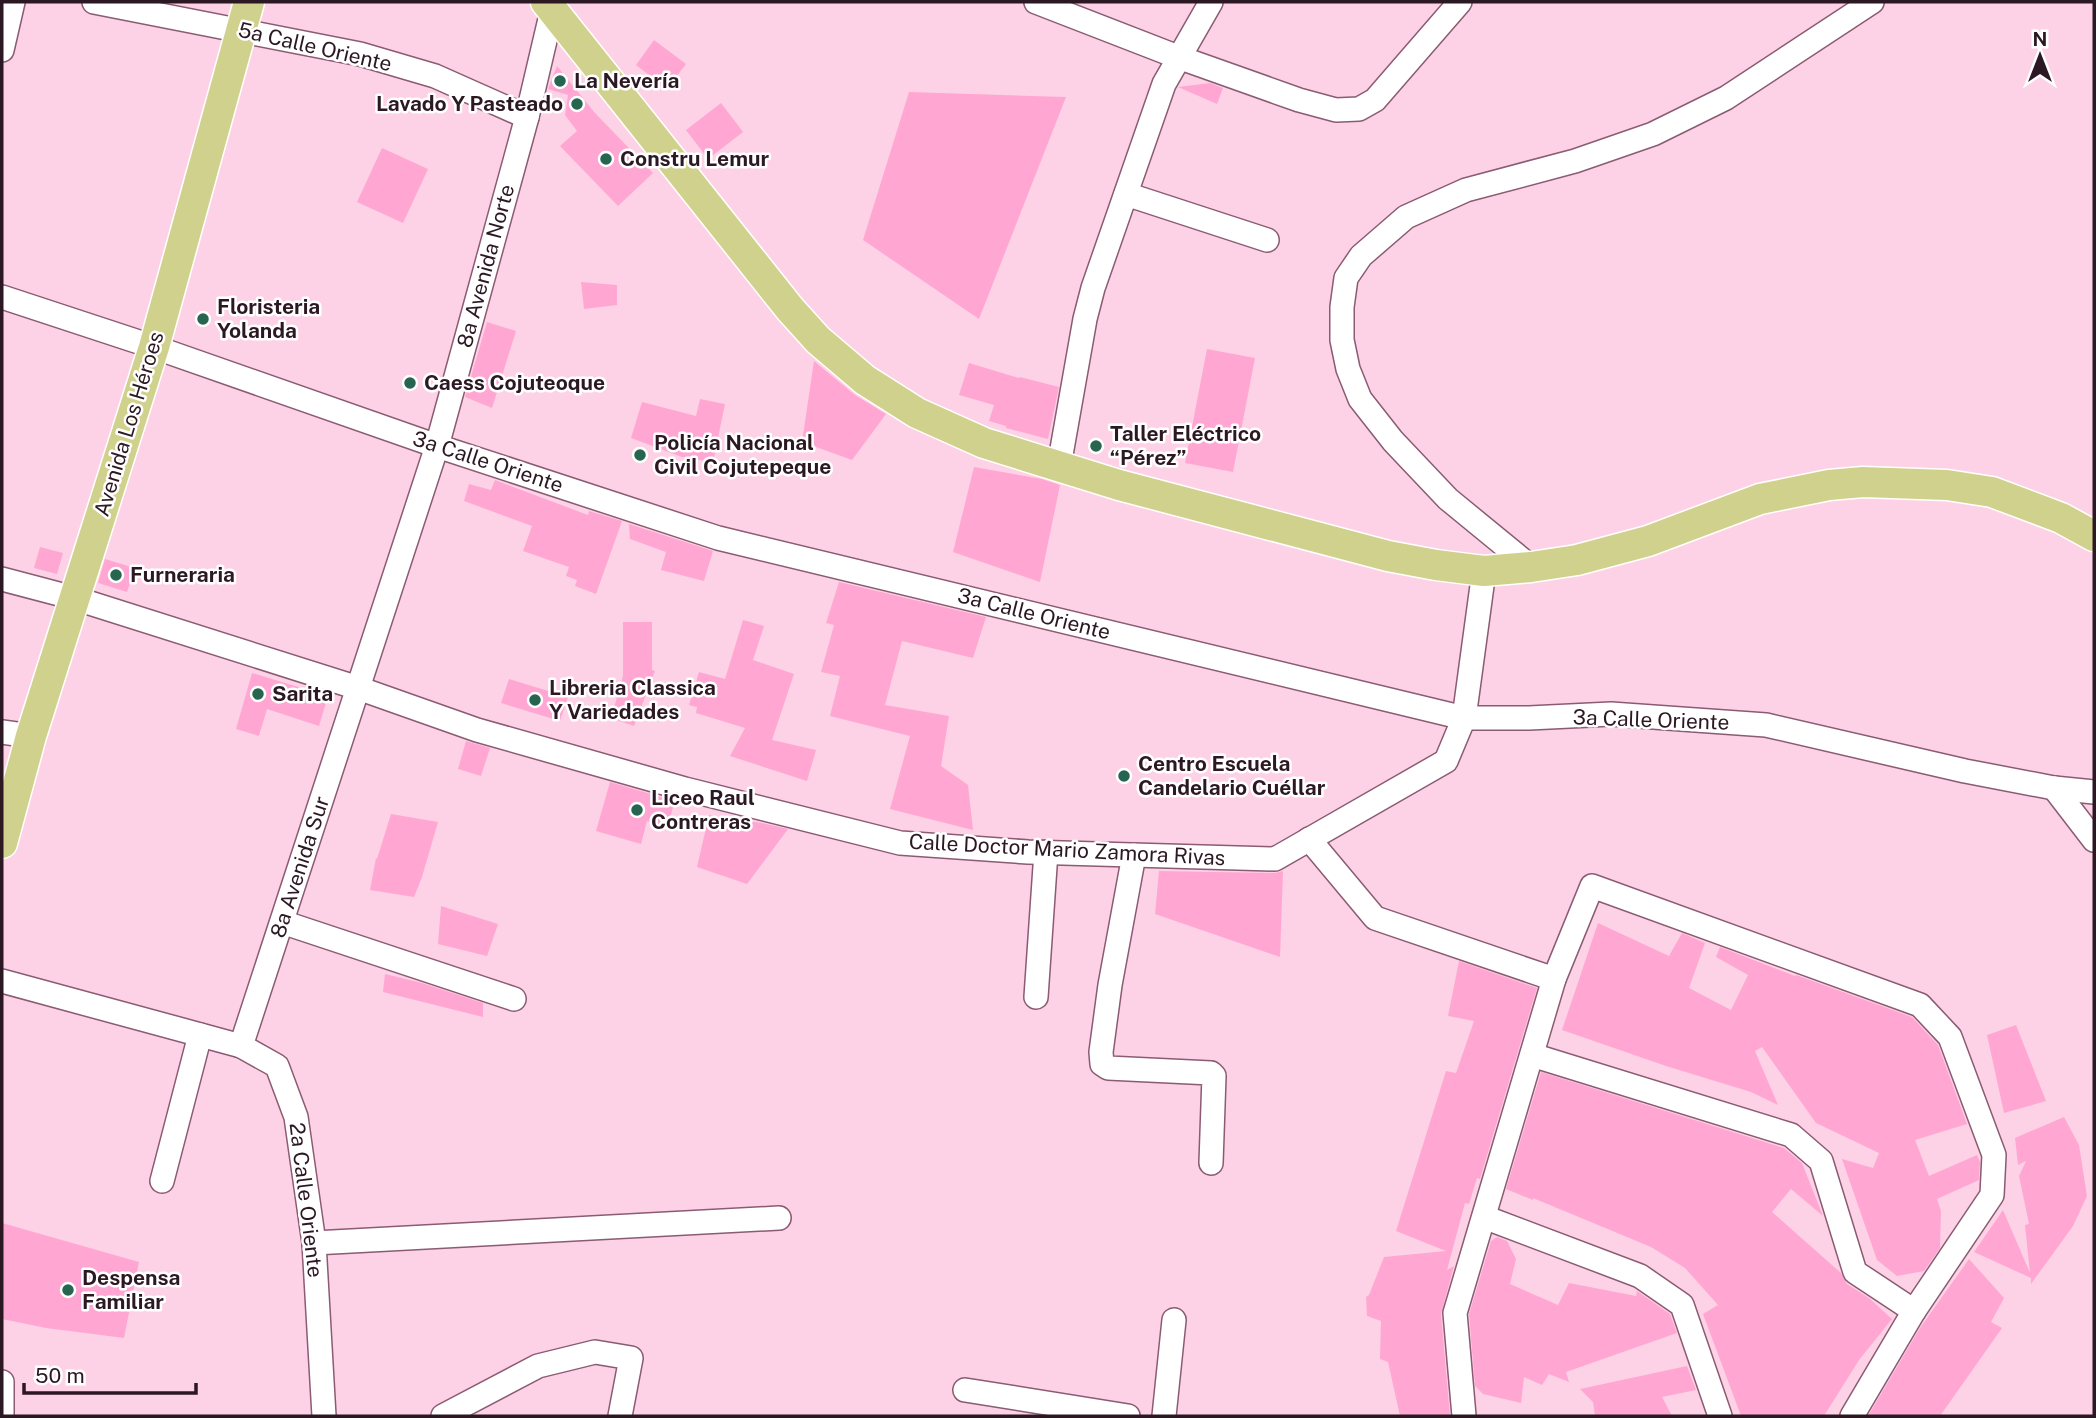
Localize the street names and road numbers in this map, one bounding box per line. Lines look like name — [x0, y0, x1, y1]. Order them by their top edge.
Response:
street label: 5a Calle Oriente — [236, 17, 394, 76]
street label: 8a Avenida Norte — [452, 181, 519, 350]
street label: Avenida Los Héroes — [89, 328, 169, 519]
street label: 3a Calle Oriente — [410, 425, 567, 498]
street label: 3a Calle Oriente — [955, 582, 1113, 645]
street label: 3a Calle Oriente — [1572, 704, 1730, 735]
street label: 8a Avenida Sur — [265, 793, 334, 941]
street label: Calle Doctor Mario Zamora Rivas — [908, 829, 1226, 870]
street label: 2a Calle Oriente — [285, 1121, 328, 1279]

